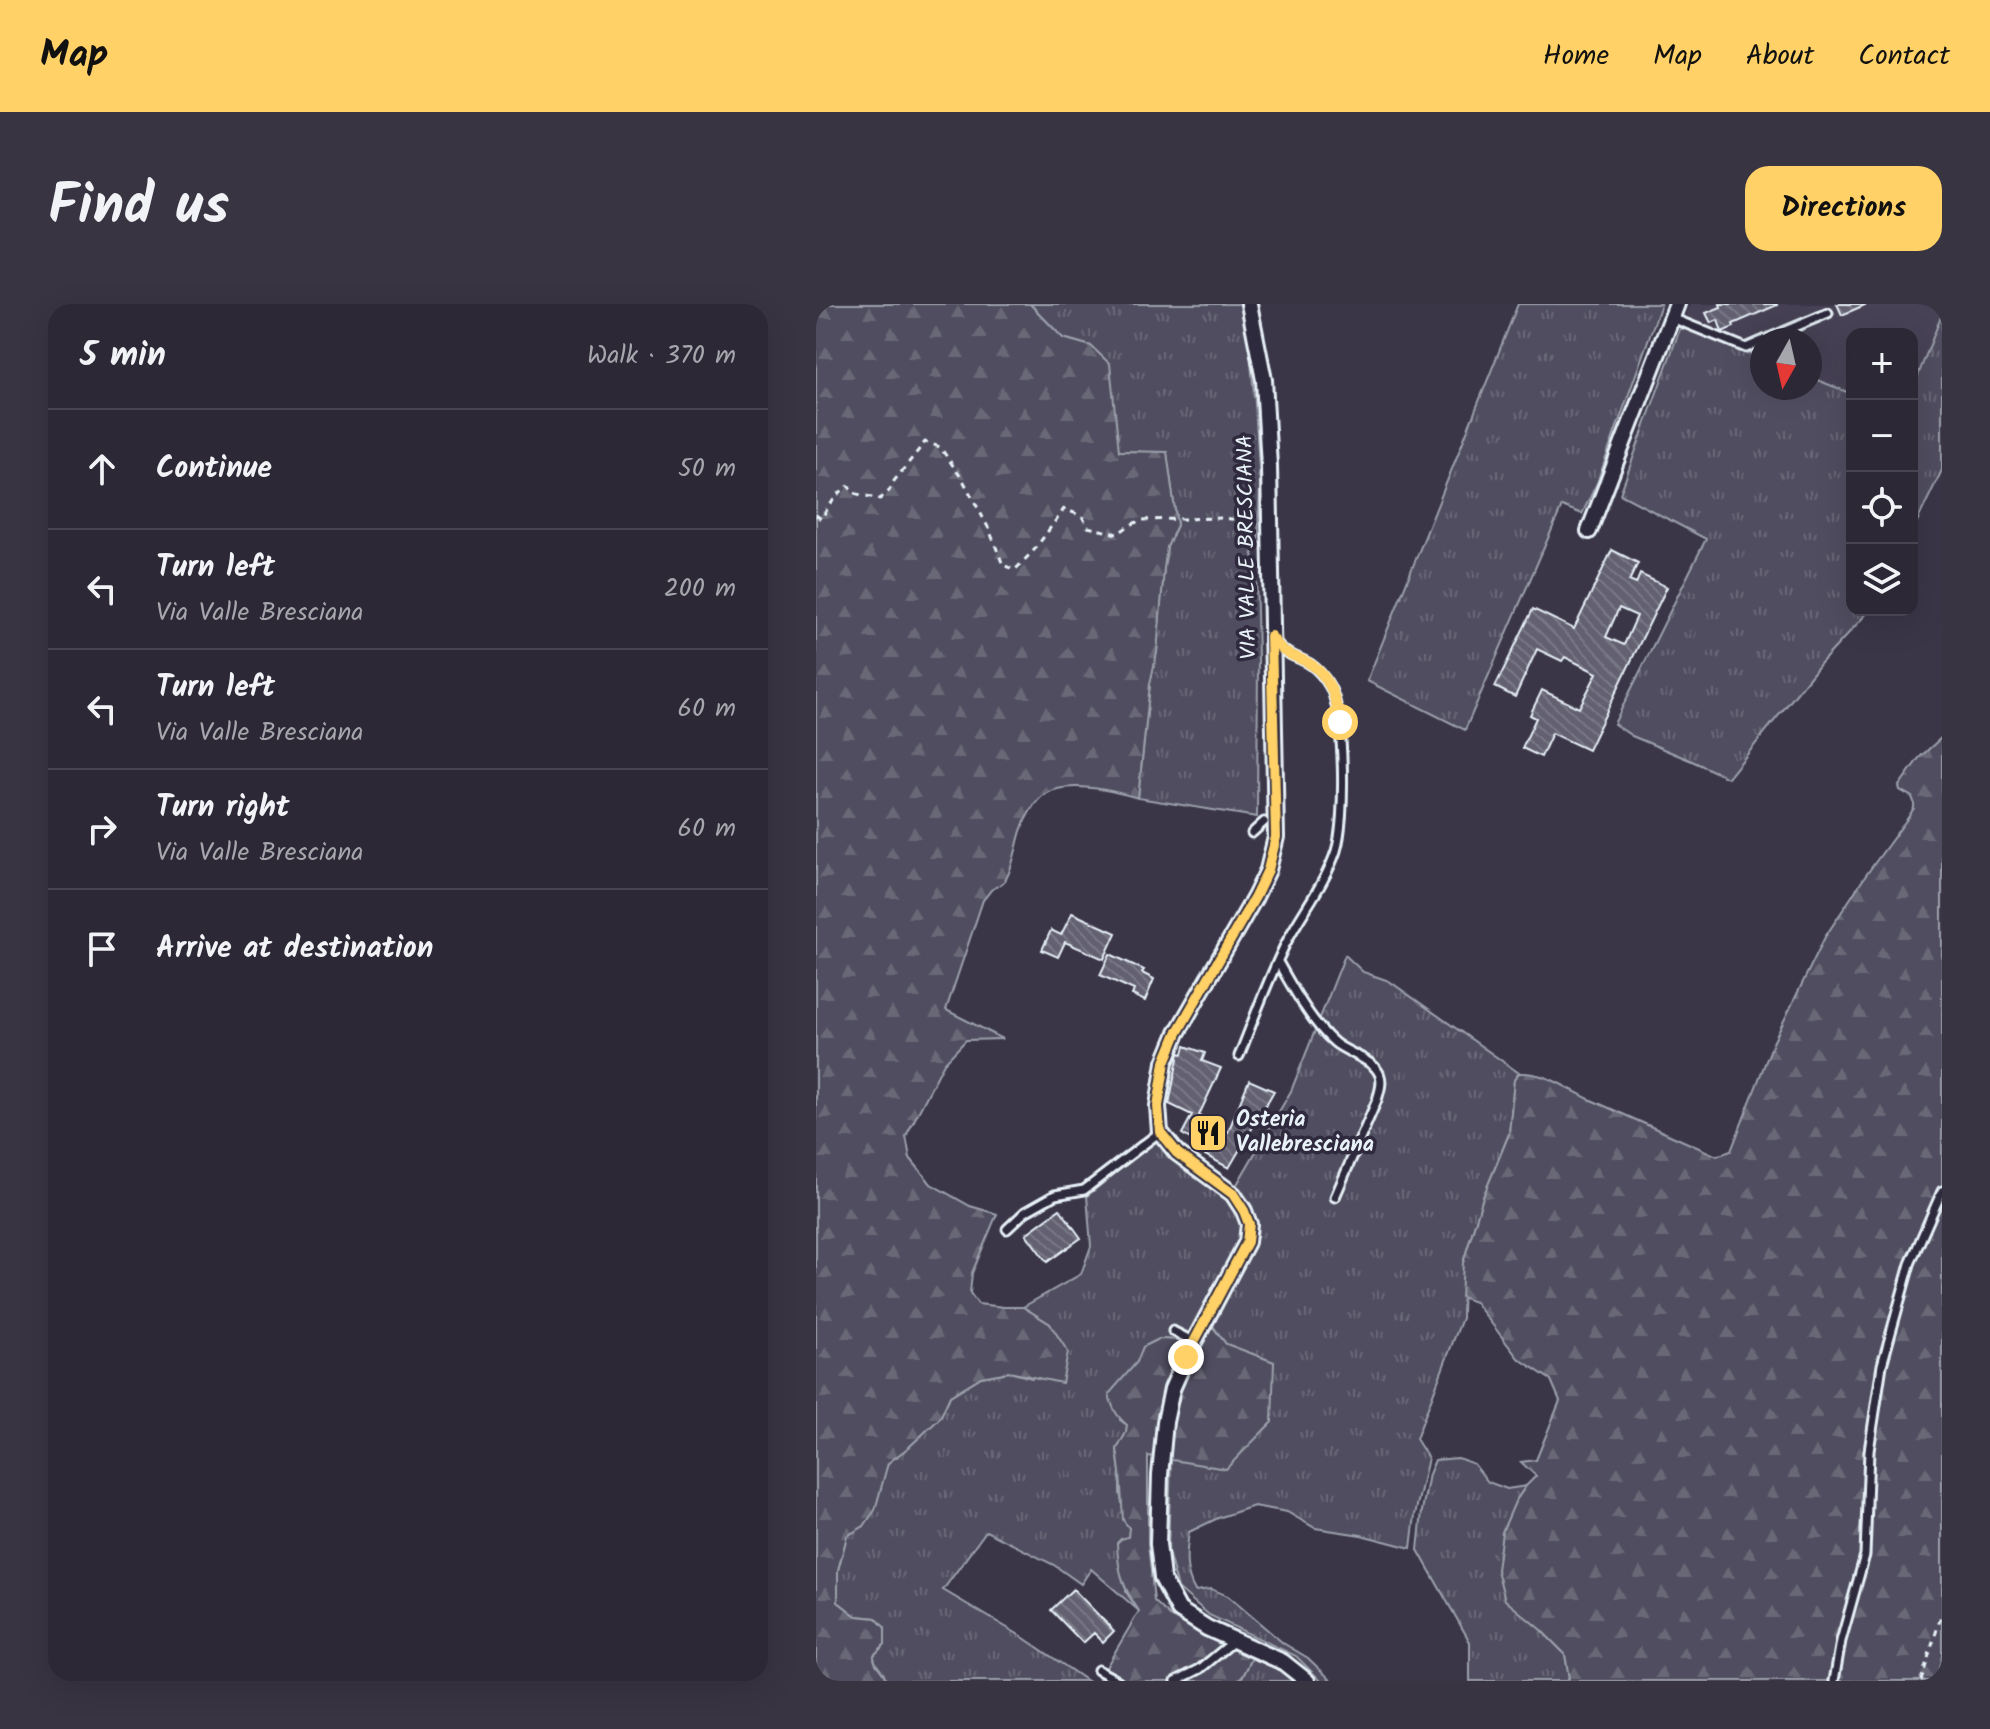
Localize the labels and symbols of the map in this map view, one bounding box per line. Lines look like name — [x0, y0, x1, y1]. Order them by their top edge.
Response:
north arrow — [1750, 328, 1822, 400]
street label: VIA VALLE BRESCIANA — [1229, 434, 1267, 660]
route start — [1322, 704, 1358, 740]
place label: Osteria Vallebresciana — [1236, 1103, 1374, 1163]
restaurant icon: Osteria Vallebresciana — [1187, 1112, 1229, 1154]
route end — [1168, 1339, 1204, 1375]

